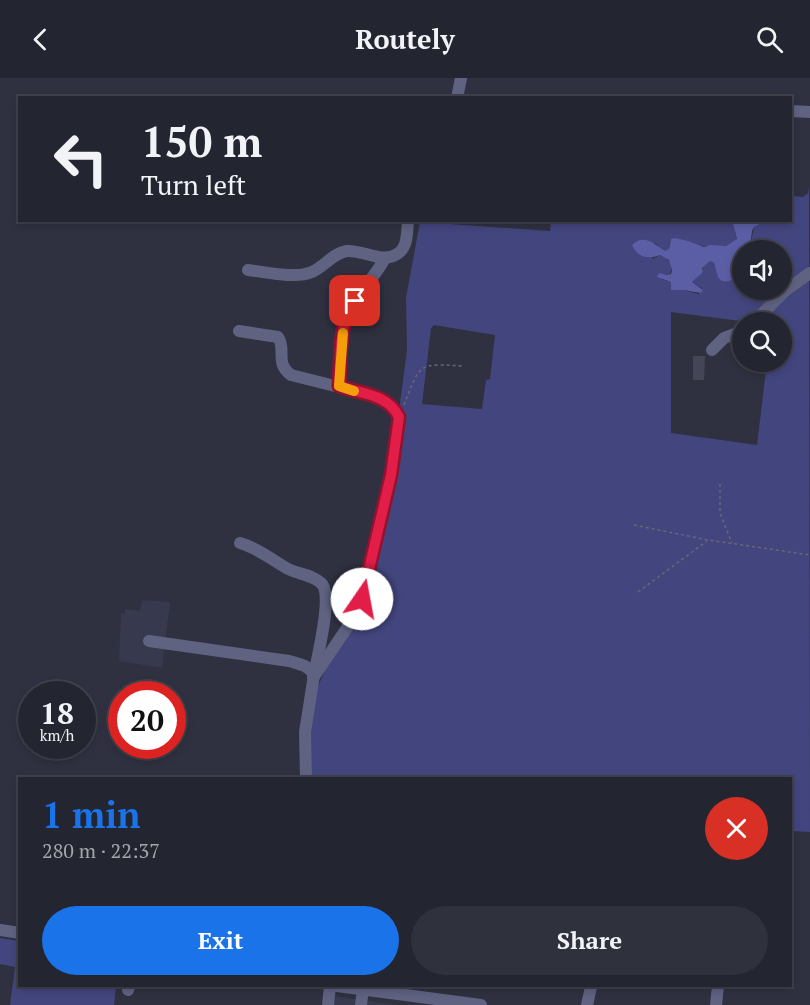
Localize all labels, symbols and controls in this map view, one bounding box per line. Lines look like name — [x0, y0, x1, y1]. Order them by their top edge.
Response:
text: Routely — [355, 21, 455, 57]
icon: back — [24, 23, 57, 56]
icon: search — [753, 23, 786, 56]
text: 150 m — [141, 113, 262, 169]
icon: left — [42, 120, 120, 198]
text: Turn left — [141, 167, 246, 203]
map controls — [732, 240, 792, 372]
button: sound — [732, 240, 792, 300]
pin — [329, 275, 380, 326]
icon: arrive — [338, 284, 371, 317]
button: search — [732, 312, 792, 372]
position arrow — [330, 567, 394, 631]
speed limit sign: 20 — [108, 681, 186, 759]
text: 18 — [40, 693, 74, 733]
text: km/h — [40, 725, 74, 745]
text: 1 min — [42, 791, 140, 838]
button: close — [705, 797, 768, 860]
text: 280 m · 22:37 — [42, 837, 160, 864]
button: Exit — [42, 906, 399, 975]
button: Share — [411, 906, 768, 975]

